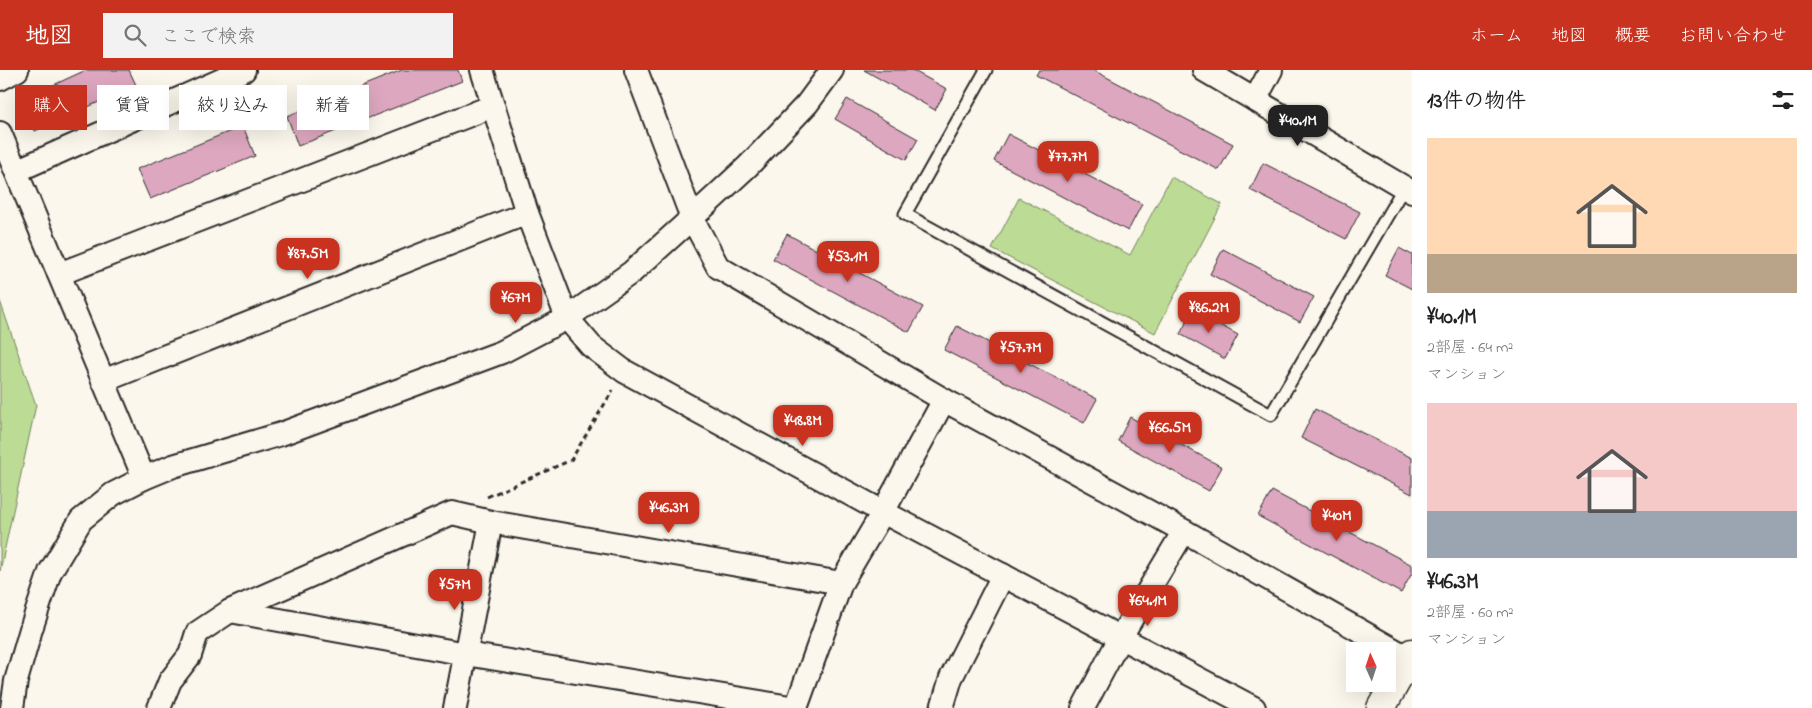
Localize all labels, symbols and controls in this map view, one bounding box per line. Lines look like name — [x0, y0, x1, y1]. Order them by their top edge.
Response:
search box — [103, 13, 453, 58]
text: 地図 — [25, 20, 73, 55]
icon: search — [121, 21, 149, 49]
text: ここで検索 — [161, 24, 256, 51]
text: ホーム — [1470, 24, 1523, 50]
text: 地図 — [1551, 24, 1587, 50]
text: 概要 — [1615, 24, 1651, 50]
text: お問い合わせ — [1679, 24, 1787, 50]
chip: 購入 — [15, 85, 87, 130]
chip: 賃貸 — [97, 85, 169, 130]
chip: 絞り込み — [179, 85, 287, 130]
chip: 新着 — [297, 85, 369, 130]
icon: filters — [1769, 86, 1797, 114]
text: 13件の物件 — [1427, 87, 1526, 117]
pin: ¥40.1M — [1257, 104, 1339, 147]
text: ¥40.1M — [1279, 109, 1317, 133]
pin: ¥77.7M — [1027, 140, 1109, 183]
text: ¥77.7M — [1049, 145, 1088, 169]
icon: home — [1567, 171, 1657, 261]
pin: ¥87.5M — [267, 238, 349, 280]
pin: ¥53.1M — [807, 240, 889, 283]
text: ¥87.5M — [288, 242, 328, 266]
text: ¥53.1M — [828, 245, 868, 269]
pin: ¥67M — [486, 282, 546, 324]
text: ¥67M — [501, 286, 531, 310]
pin: ¥86.2M — [1168, 292, 1250, 334]
text: ¥86.2M — [1189, 296, 1229, 320]
text: ¥40.1M — [1427, 303, 1477, 333]
pin: ¥57.7M — [980, 332, 1062, 374]
text: ¥57.7M — [1000, 336, 1042, 360]
text: 2部屋 · 64 m² — [1427, 336, 1513, 360]
text: マンション — [1427, 363, 1506, 387]
pin: ¥48.8M — [762, 404, 844, 447]
text: ¥48.8M — [784, 409, 822, 433]
pin: ¥66.5M — [1129, 412, 1211, 454]
text: ¥66.5M — [1149, 416, 1191, 440]
icon: home — [1567, 436, 1657, 526]
pin: ¥46.3M — [628, 492, 710, 534]
text: ¥46.3M — [649, 496, 689, 520]
pin: ¥40M — [1307, 500, 1367, 542]
text: ¥40M — [1322, 504, 1352, 528]
pin: ¥57M — [425, 568, 485, 611]
text: ¥46.3M — [1427, 568, 1479, 598]
text: ¥57M — [439, 573, 471, 597]
pin: ¥64.1M — [1107, 584, 1189, 627]
text: ¥64.1M — [1129, 589, 1167, 613]
text: 2部屋 · 60 m² — [1427, 601, 1513, 625]
text: マンション — [1427, 628, 1506, 652]
north arrow — [1346, 642, 1396, 692]
map controls — [1346, 642, 1396, 692]

